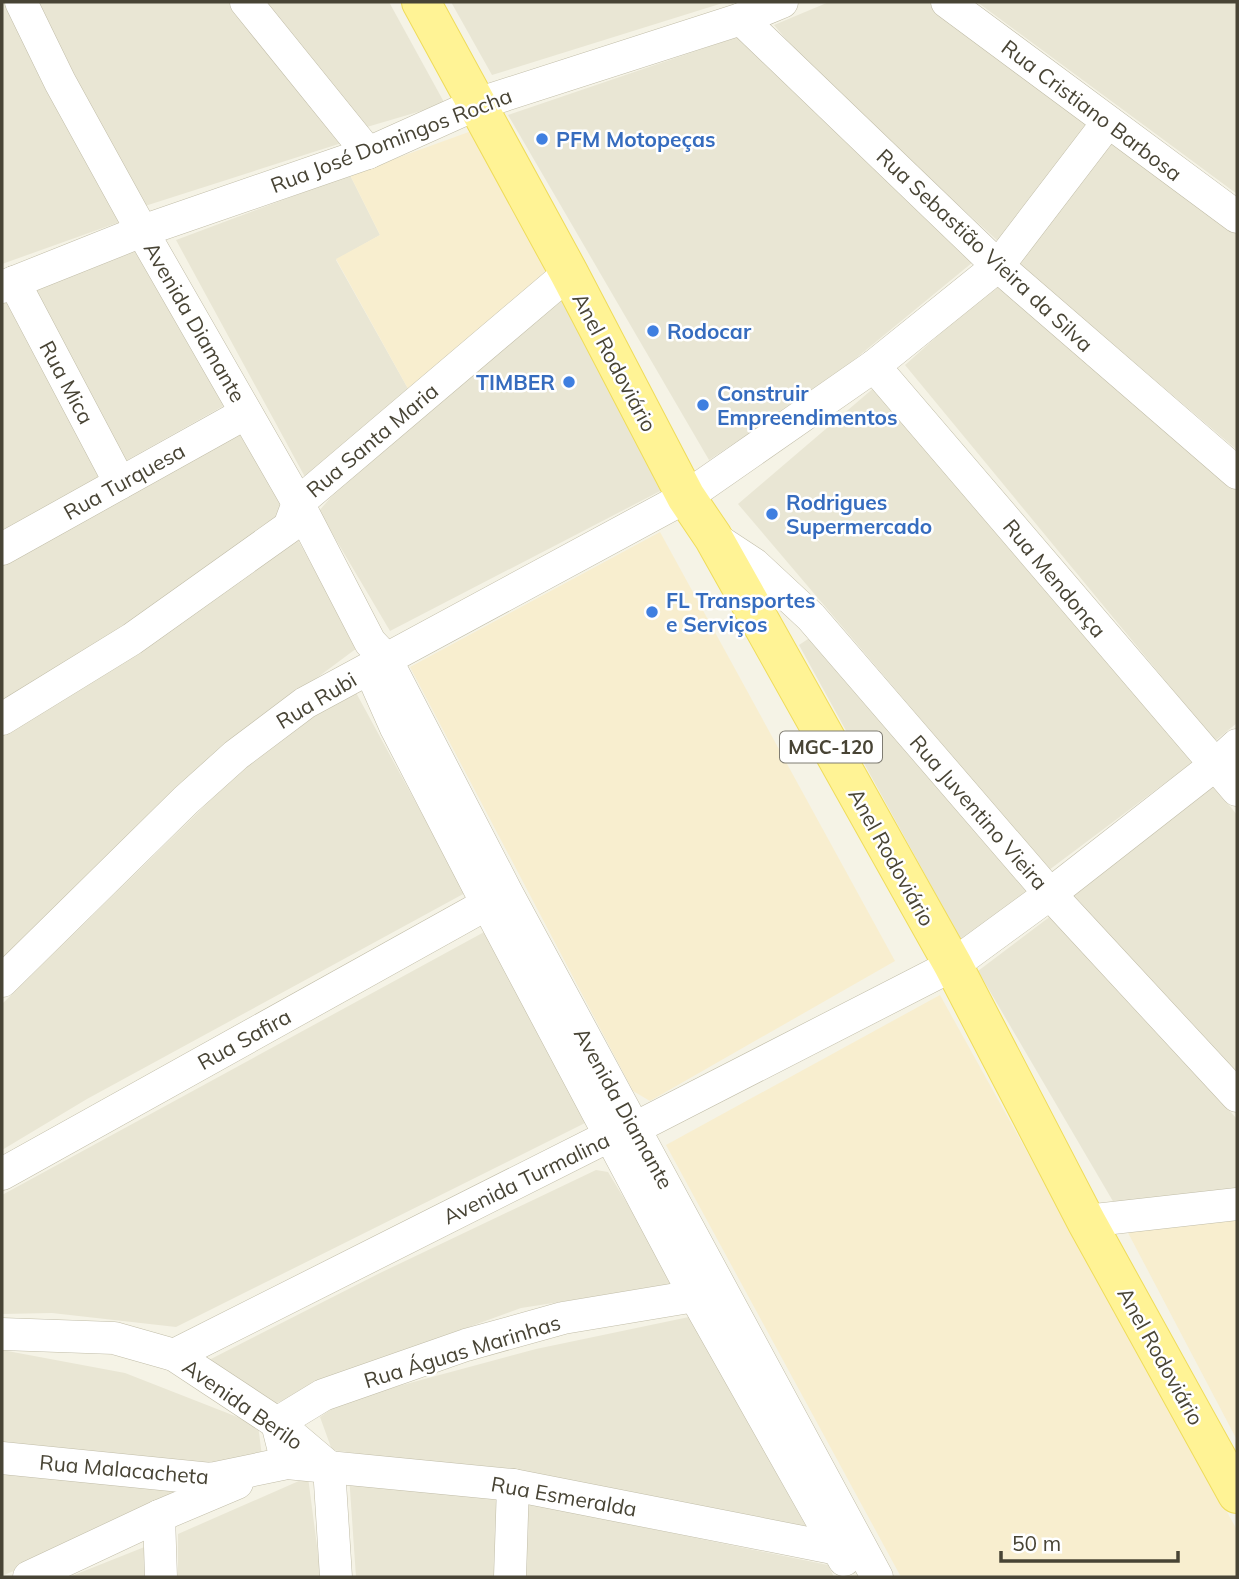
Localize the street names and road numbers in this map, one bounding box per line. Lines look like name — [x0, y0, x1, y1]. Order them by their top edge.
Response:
street label: Rua Cristiano Barbosa — [997, 34, 1187, 186]
street label: Rua José Domingos Rocha — [267, 82, 515, 198]
street label: Rua Sebastião Vieira da Silva — [871, 143, 1099, 357]
street label: Avenida Diamante — [139, 237, 251, 407]
street label: Anel Rodoviário — [567, 288, 663, 436]
street label: Rua Mica — [34, 336, 100, 428]
street label: Rua Santa Maria — [301, 377, 443, 503]
street label: Rua Turquesa — [59, 437, 189, 525]
street label: Rua Mendonça — [998, 514, 1112, 642]
street label: Rua Rubi — [271, 666, 361, 734]
street label: Rua Juventino Vieira — [905, 729, 1053, 895]
road number: MGC-120 — [780, 732, 882, 762]
street label: Anel Rodoviário — [843, 783, 941, 931]
street label: Rua Safira — [193, 1003, 295, 1075]
street label: Avenida Diamante — [569, 1023, 679, 1193]
street label: Avenida Turmalina — [438, 1126, 614, 1230]
street label: Anel Rodoviário — [1112, 1282, 1210, 1430]
street label: Rua Águas Marinhas — [361, 1309, 563, 1393]
street label: Avenida Berilo — [178, 1353, 308, 1455]
street label: Rua Malacacheta — [38, 1449, 210, 1489]
street label: Rua Esmeralda — [489, 1470, 639, 1522]

